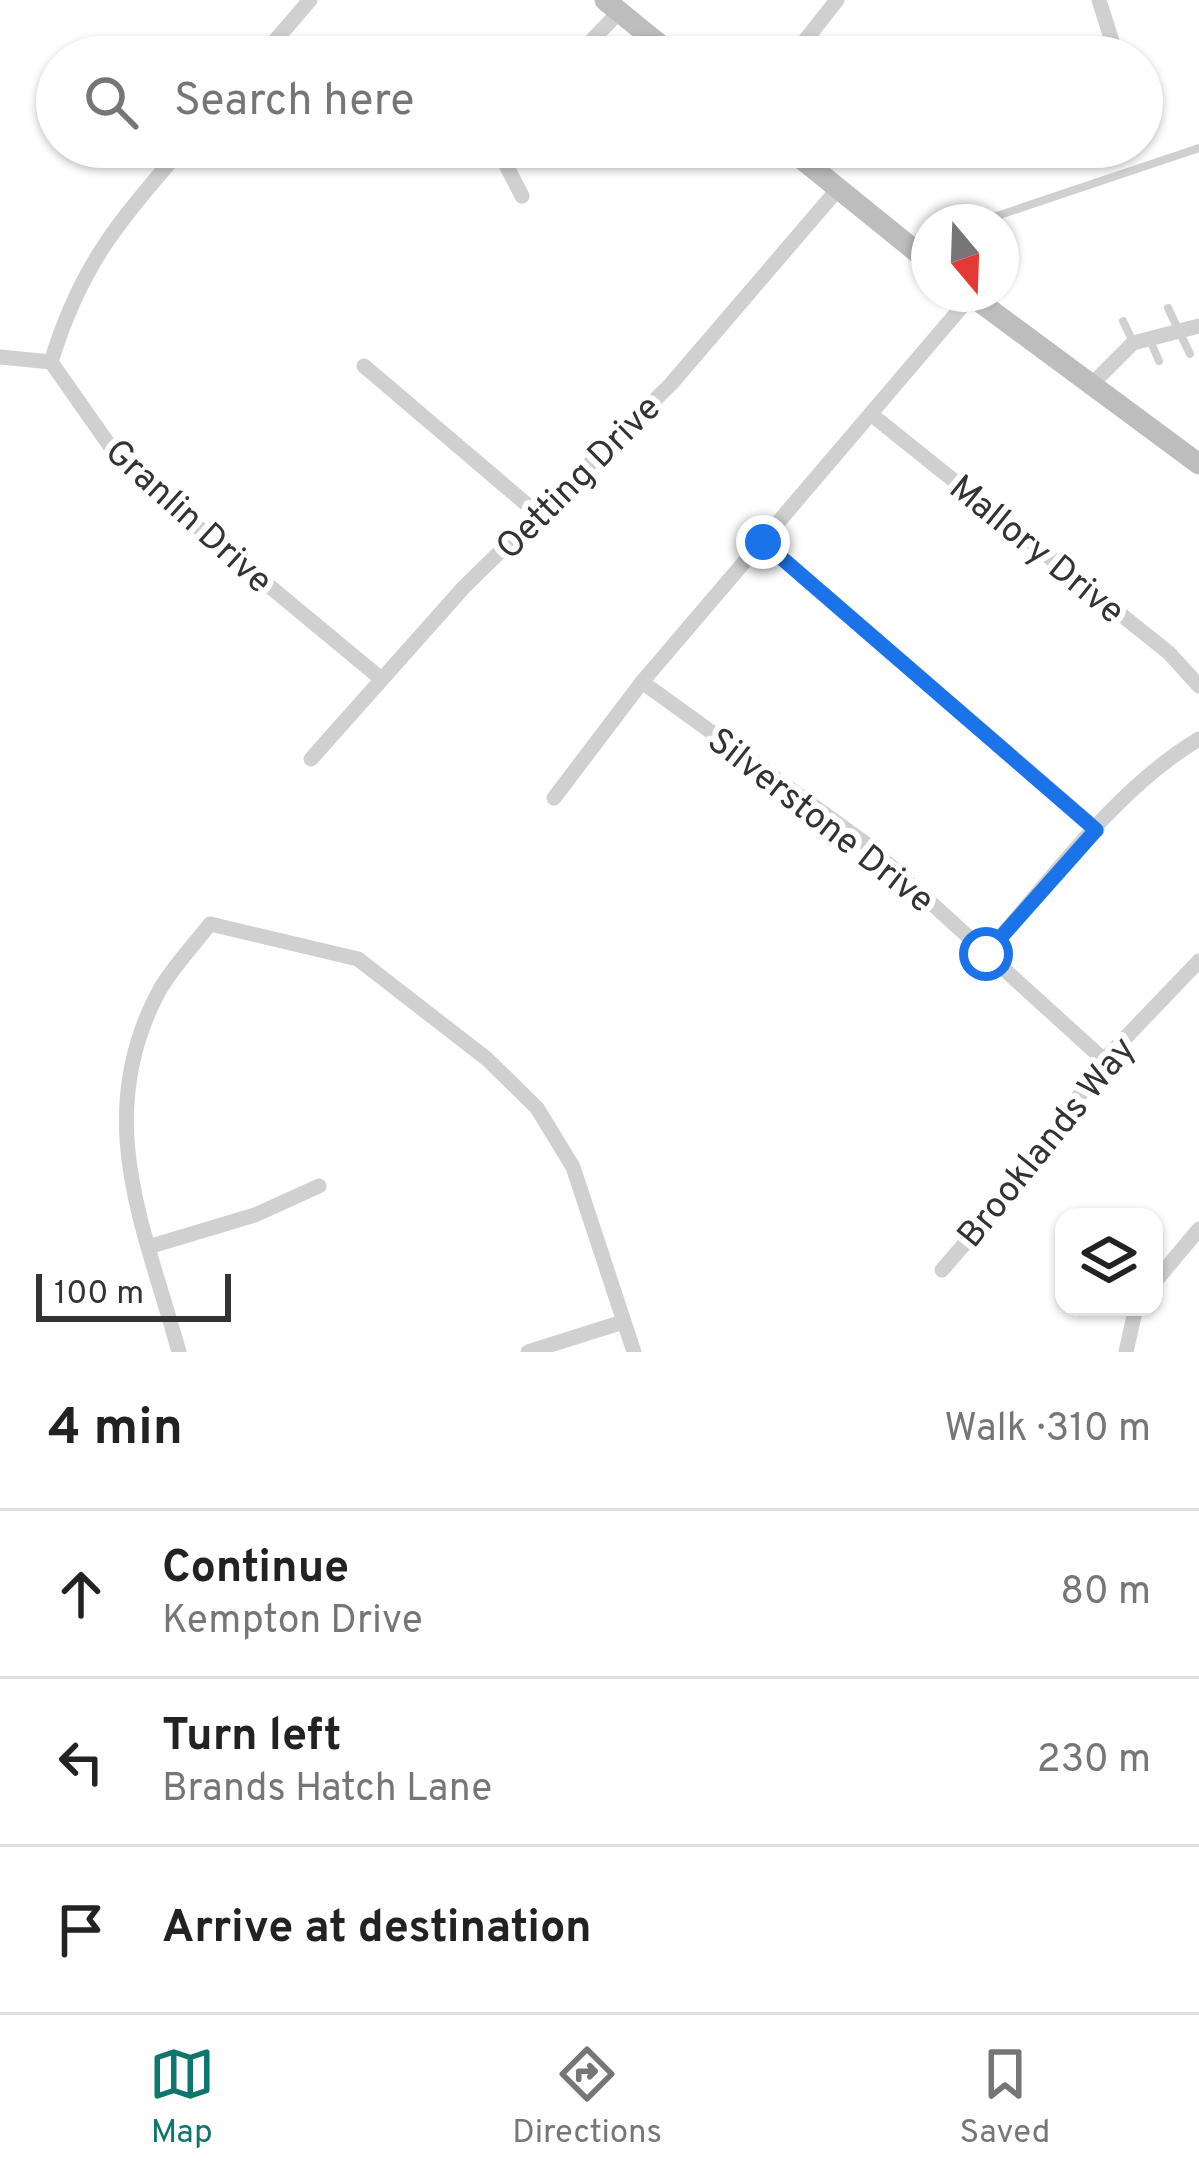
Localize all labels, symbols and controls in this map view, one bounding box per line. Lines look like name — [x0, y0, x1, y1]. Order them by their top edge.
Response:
search box — [36, 36, 1163, 168]
icon: search — [78, 69, 144, 135]
text: Search here — [174, 74, 414, 131]
north arrow — [911, 204, 1019, 312]
street label: Oetting Drive — [488, 387, 672, 571]
street label: Granlin Drive — [94, 431, 281, 605]
street label: Mallory Drive — [938, 466, 1133, 636]
route end — [736, 515, 790, 569]
street label: Silverstone Drive — [697, 719, 942, 925]
route start — [959, 927, 1013, 981]
street label: Brooklands Way — [949, 1029, 1147, 1258]
map controls — [1055, 1208, 1163, 1316]
button: layers — [1055, 1208, 1163, 1316]
scale bar — [36, 1268, 231, 1321]
text: 100 m — [54, 1274, 144, 1316]
text: 4 min — [48, 1398, 183, 1463]
text: Walk · 310 m — [944, 1406, 1151, 1455]
text: Continue — [162, 1541, 349, 1598]
icon: ahead — [48, 1561, 114, 1627]
text: 80 m — [1060, 1569, 1151, 1618]
text: Kempton Drive — [162, 1598, 423, 1647]
text: Turn left — [162, 1709, 341, 1766]
icon: left — [48, 1729, 114, 1795]
text: 230 m — [1037, 1737, 1151, 1786]
text: Brands Hatch Lane — [162, 1766, 492, 1815]
icon: arrive — [48, 1897, 114, 1963]
text: Arrive at destination — [162, 1901, 592, 1958]
tab: Map — [149, 2041, 215, 2155]
tab: Directions — [512, 2041, 662, 2155]
tab: Saved — [960, 2041, 1050, 2155]

